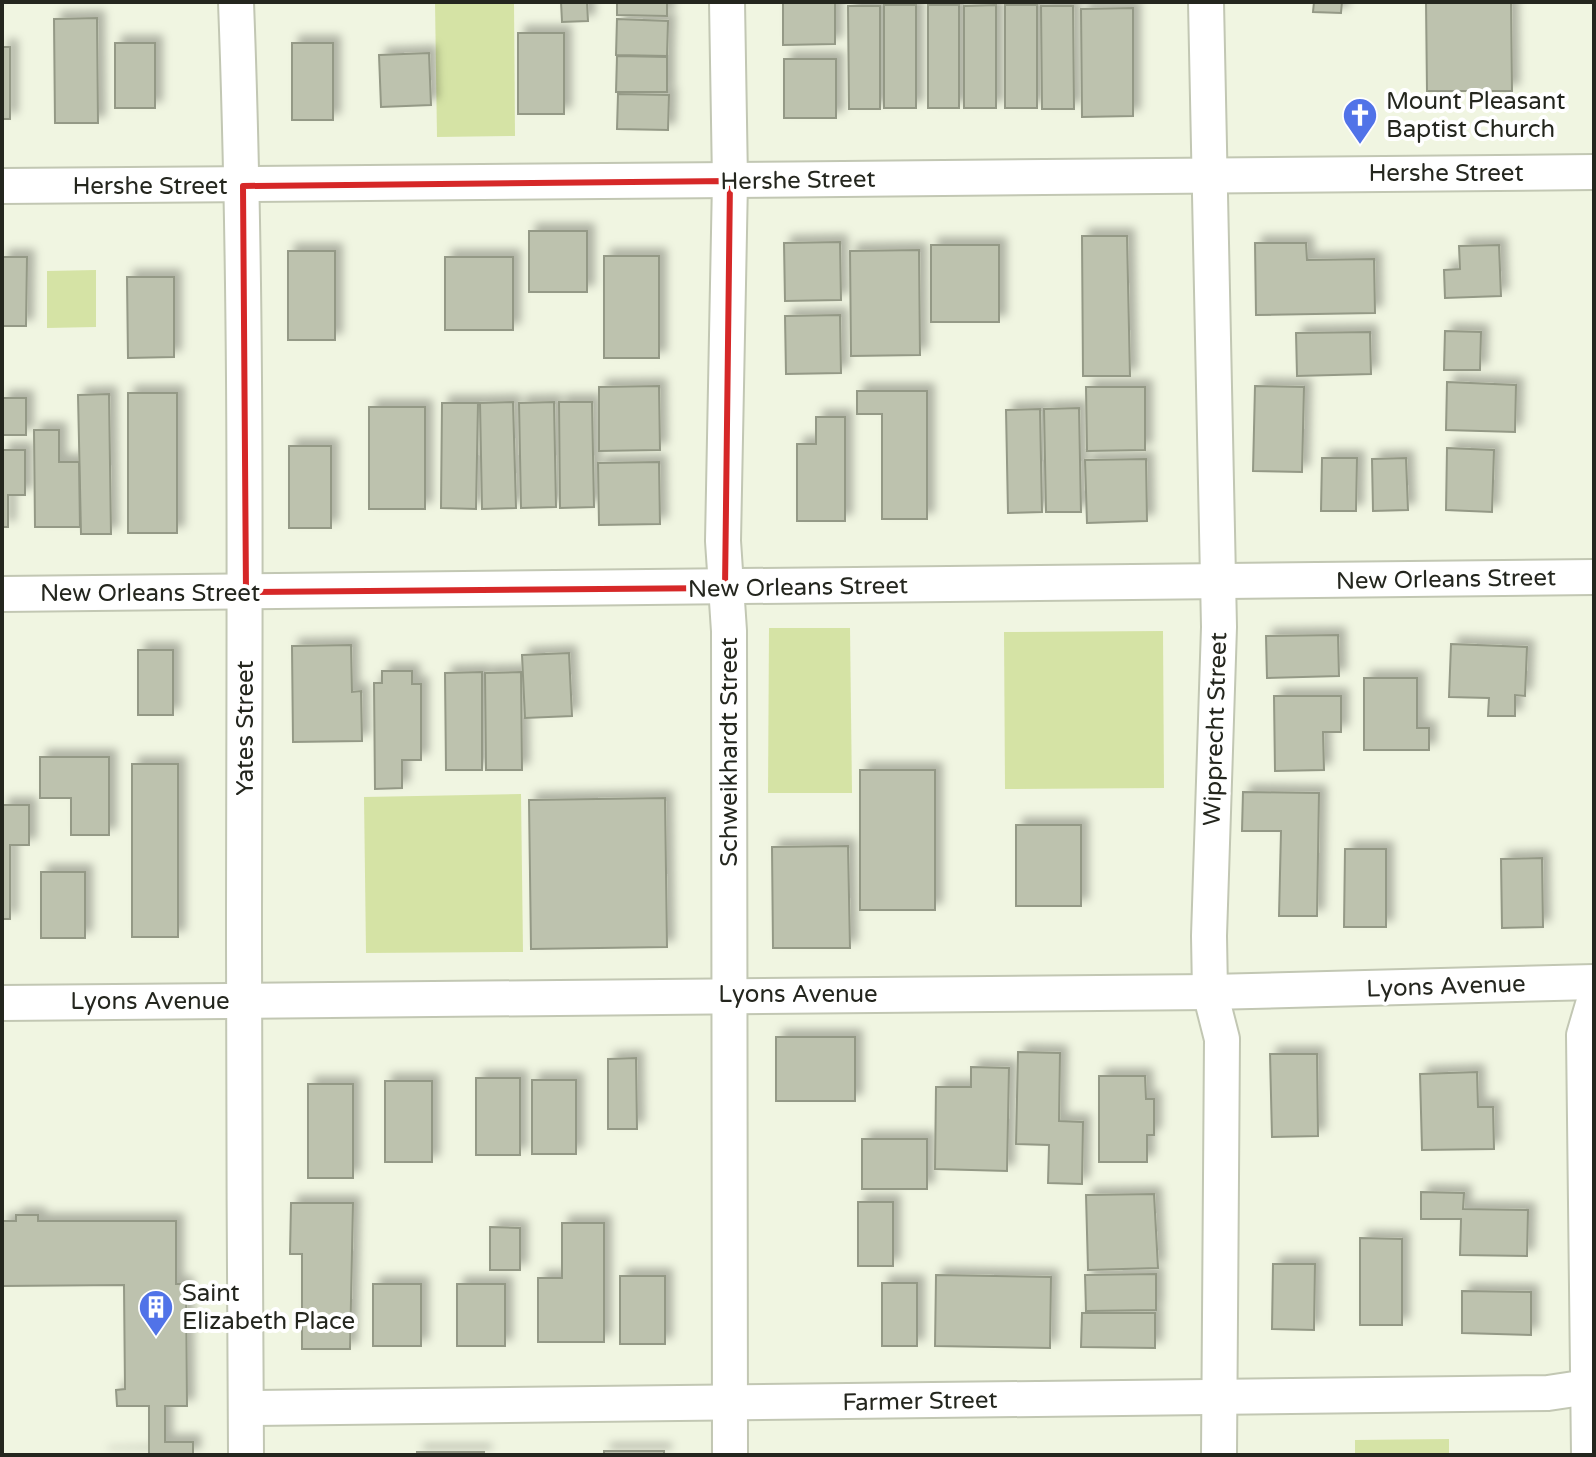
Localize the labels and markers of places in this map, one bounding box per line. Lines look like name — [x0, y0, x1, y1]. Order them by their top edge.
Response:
place label: Mount Pleasant Baptist Church — [1386, 87, 1565, 144]
church icon: Mount Pleasant Baptist Church — [1341, 96, 1379, 146]
place label: Saint Elizabeth Place — [182, 1279, 355, 1336]
building icon: Saint Elizabeth Place — [137, 1288, 175, 1338]

